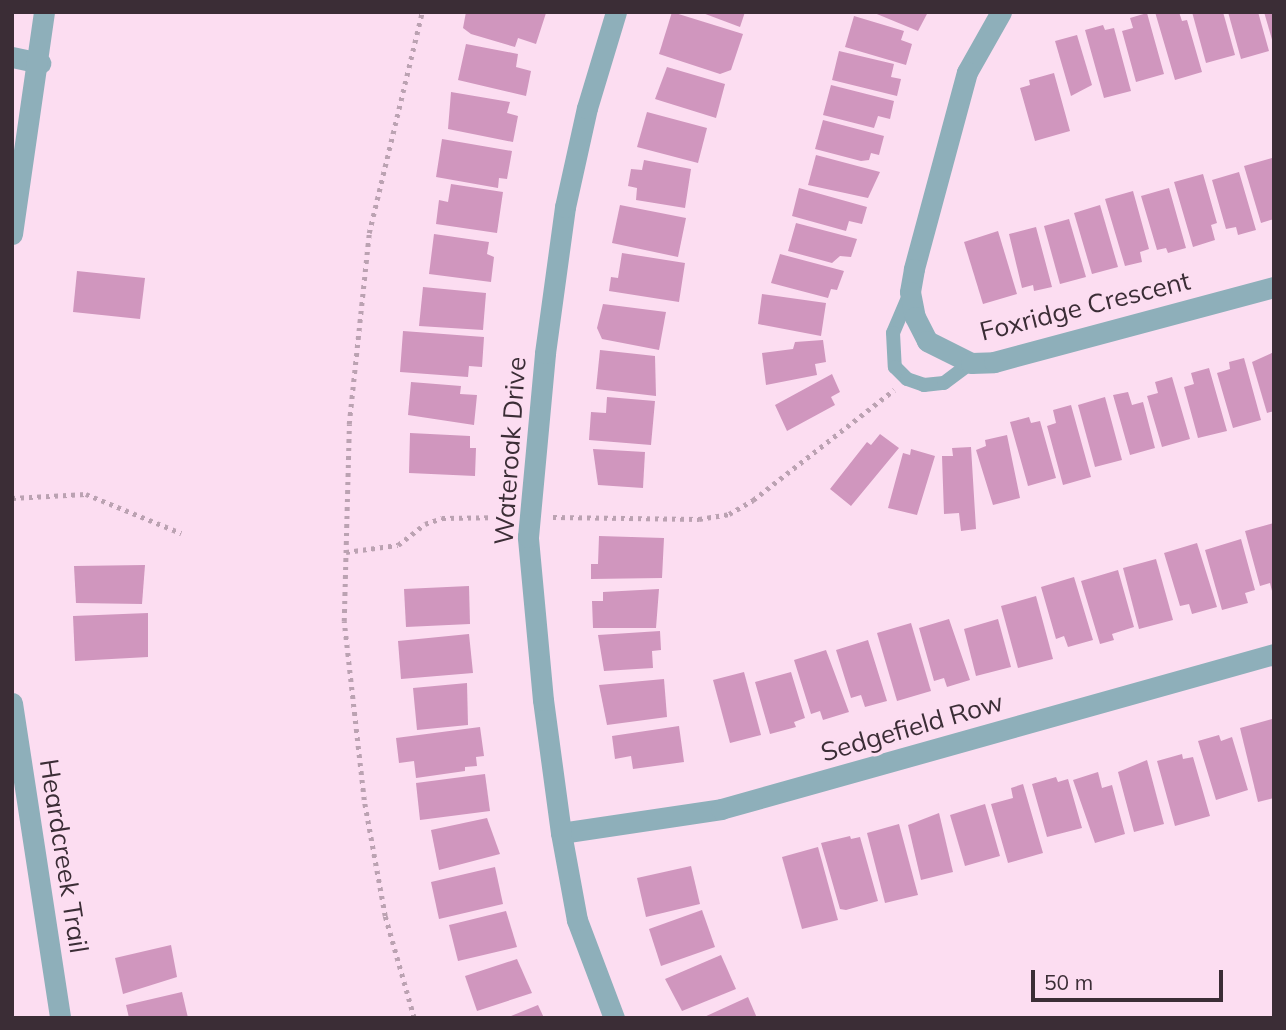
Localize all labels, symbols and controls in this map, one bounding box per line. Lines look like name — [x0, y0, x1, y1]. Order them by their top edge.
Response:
street label: Foxridge Crescent — [977, 265, 1193, 347]
street label: Wateroak Drive — [488, 356, 532, 546]
street label: Sedgefield Row — [817, 686, 1007, 768]
street label: Heardcreek Trail — [33, 757, 95, 955]
scale bar — [1034, 956, 1226, 1000]
text: 50 m — [1044, 969, 1093, 995]

